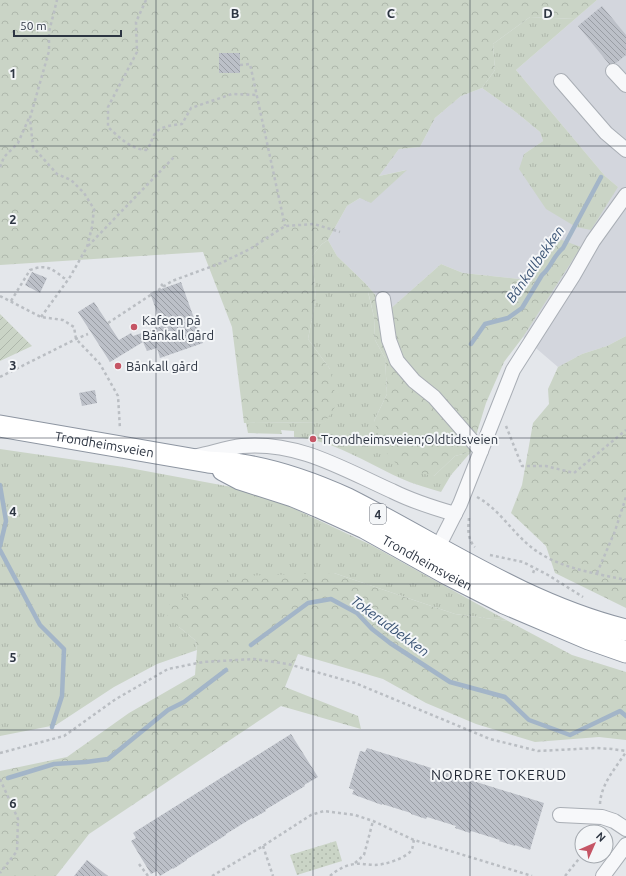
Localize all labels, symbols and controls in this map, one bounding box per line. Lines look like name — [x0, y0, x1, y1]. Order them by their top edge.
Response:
text: B — [231, 6, 240, 20]
text: C — [387, 6, 396, 20]
text: D — [543, 6, 553, 20]
scale bar — [14, 12, 121, 38]
text: 50 m — [20, 19, 47, 32]
text: 1 — [9, 66, 17, 80]
text: 2 — [9, 212, 17, 226]
water label: Bånkallbekken — [503, 223, 567, 305]
place label: Kafeen på Bånkall gård — [142, 313, 214, 342]
marker: Kafeen på Bånkall gård — [129, 322, 139, 332]
text: 3 — [9, 358, 17, 372]
place label: Bånkall gård — [126, 359, 198, 373]
marker: Bånkall gård — [113, 361, 123, 371]
street label: Trondheimsveien — [54, 429, 155, 460]
place label: Trondheimsveien;Oldtidsveien — [321, 432, 498, 446]
marker: Trondheimsveien;Oldtidsveien — [308, 434, 318, 444]
text: 4 — [9, 504, 17, 518]
road number: 4 — [370, 504, 386, 524]
street label: Trondheimsveien — [380, 532, 475, 593]
water label: Tokerudbekken — [348, 592, 432, 660]
text: 5 — [9, 650, 17, 664]
district label: NORDRE TOKERUD — [431, 767, 567, 783]
text: 6 — [9, 796, 17, 810]
north arrow — [574, 824, 614, 864]
text: N — [594, 830, 608, 844]

